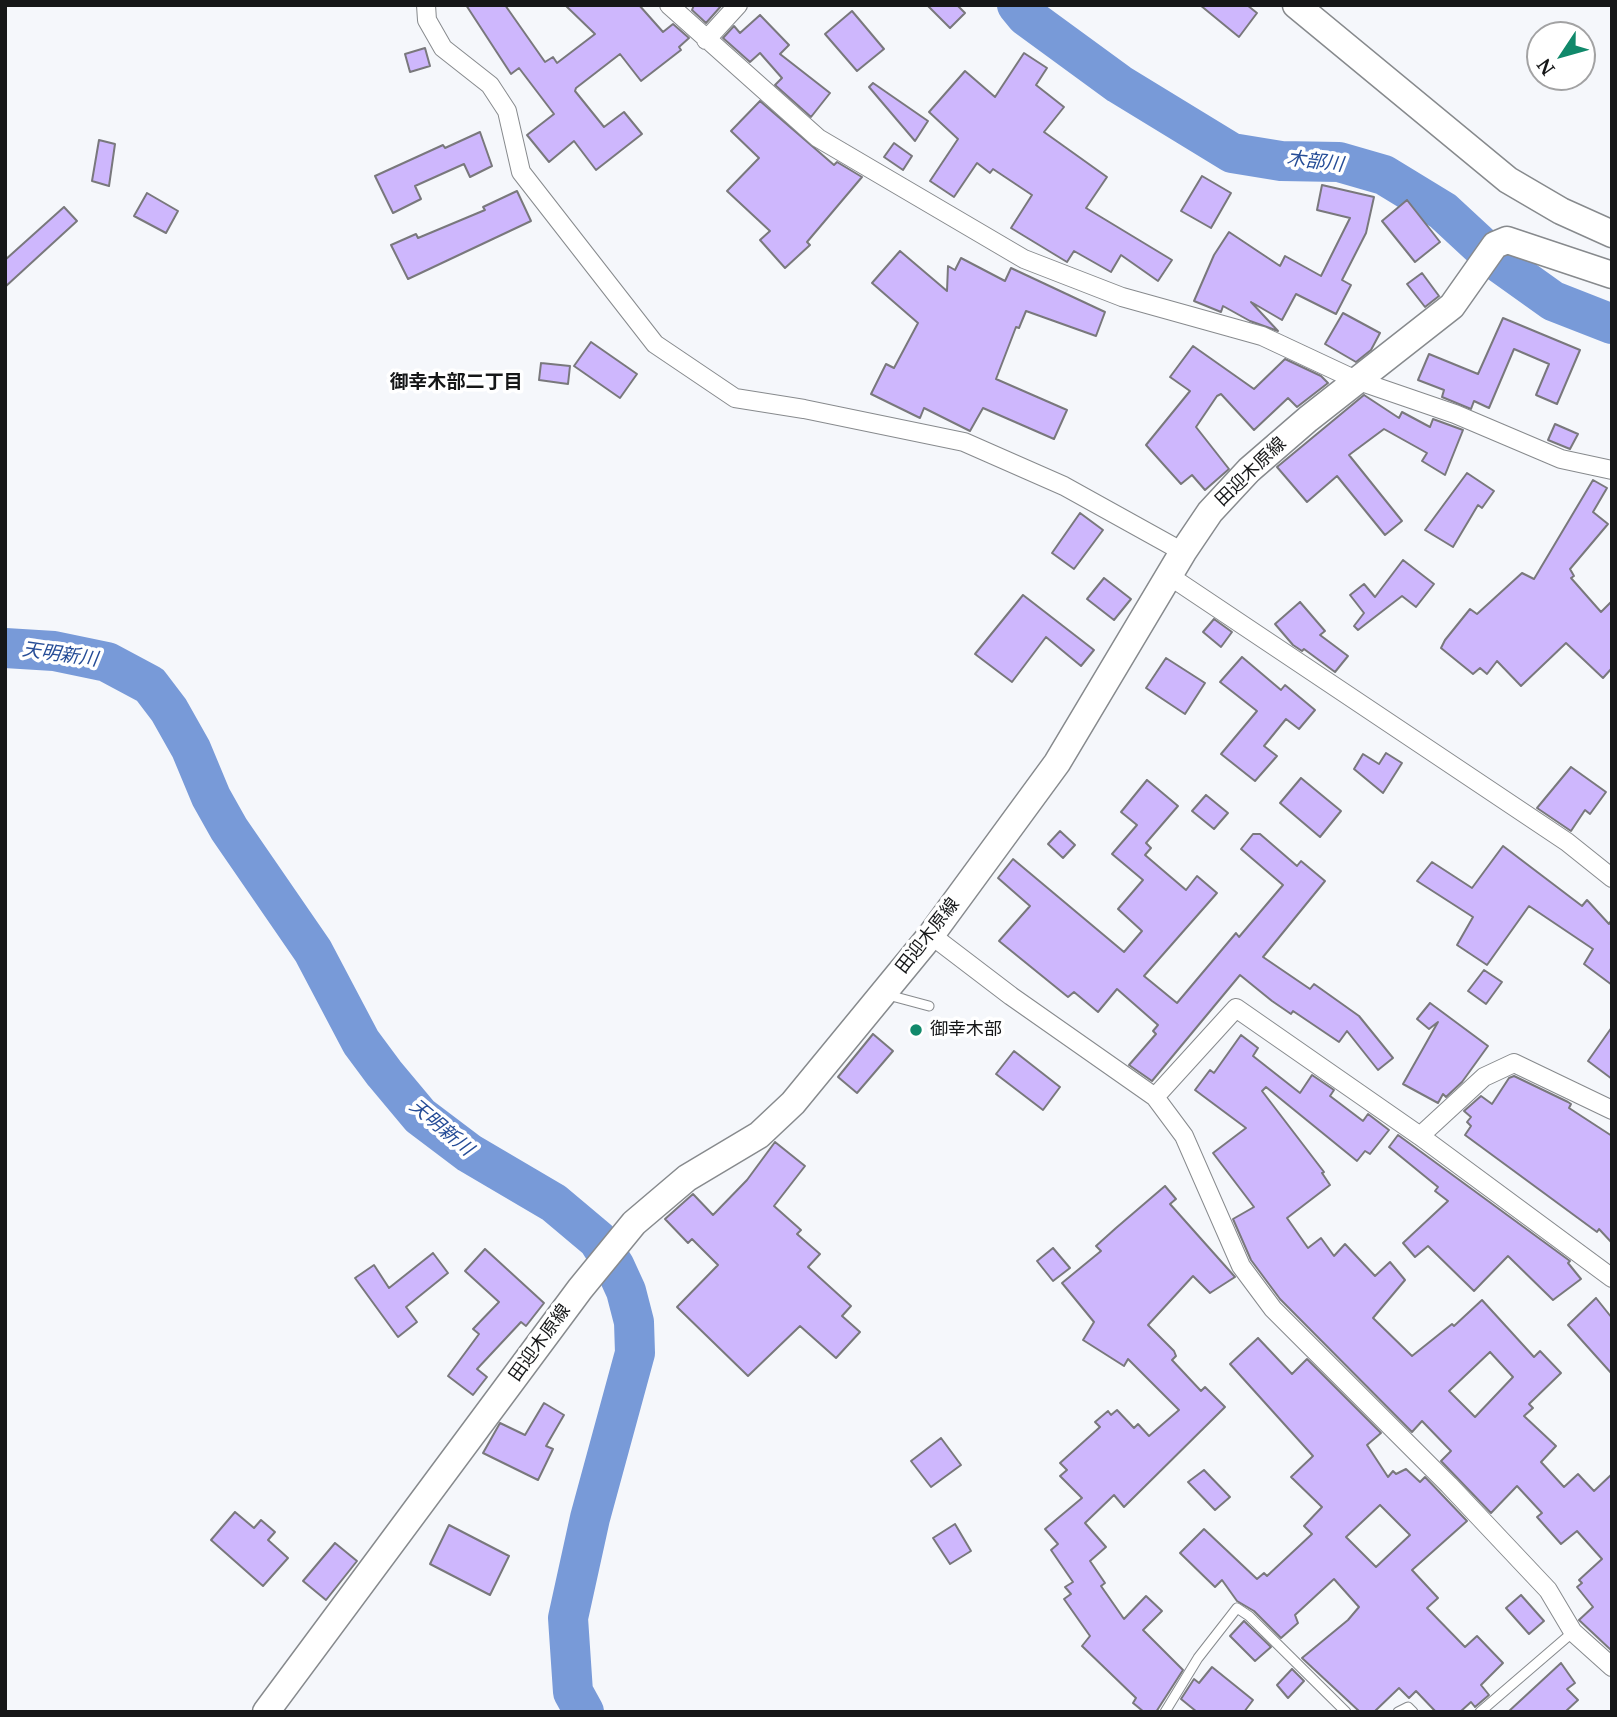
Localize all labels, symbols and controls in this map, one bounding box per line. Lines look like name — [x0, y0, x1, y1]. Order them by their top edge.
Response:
north arrow — [1526, 21, 1596, 91]
text: N — [1531, 53, 1561, 81]
water label: 木部川 — [1285, 147, 1345, 177]
district label: 御幸木部二丁目 — [390, 372, 522, 394]
street label: 田迎木原線 — [1211, 433, 1291, 511]
water label: 天明新川 — [21, 638, 99, 672]
street label: 田迎木原線 — [892, 894, 964, 978]
place label: 御幸木部 — [930, 1019, 1002, 1041]
marker: 御幸木部 — [908, 1022, 924, 1038]
water label: 天明新川 — [405, 1095, 477, 1161]
street label: 田迎木原線 — [505, 1300, 575, 1386]

